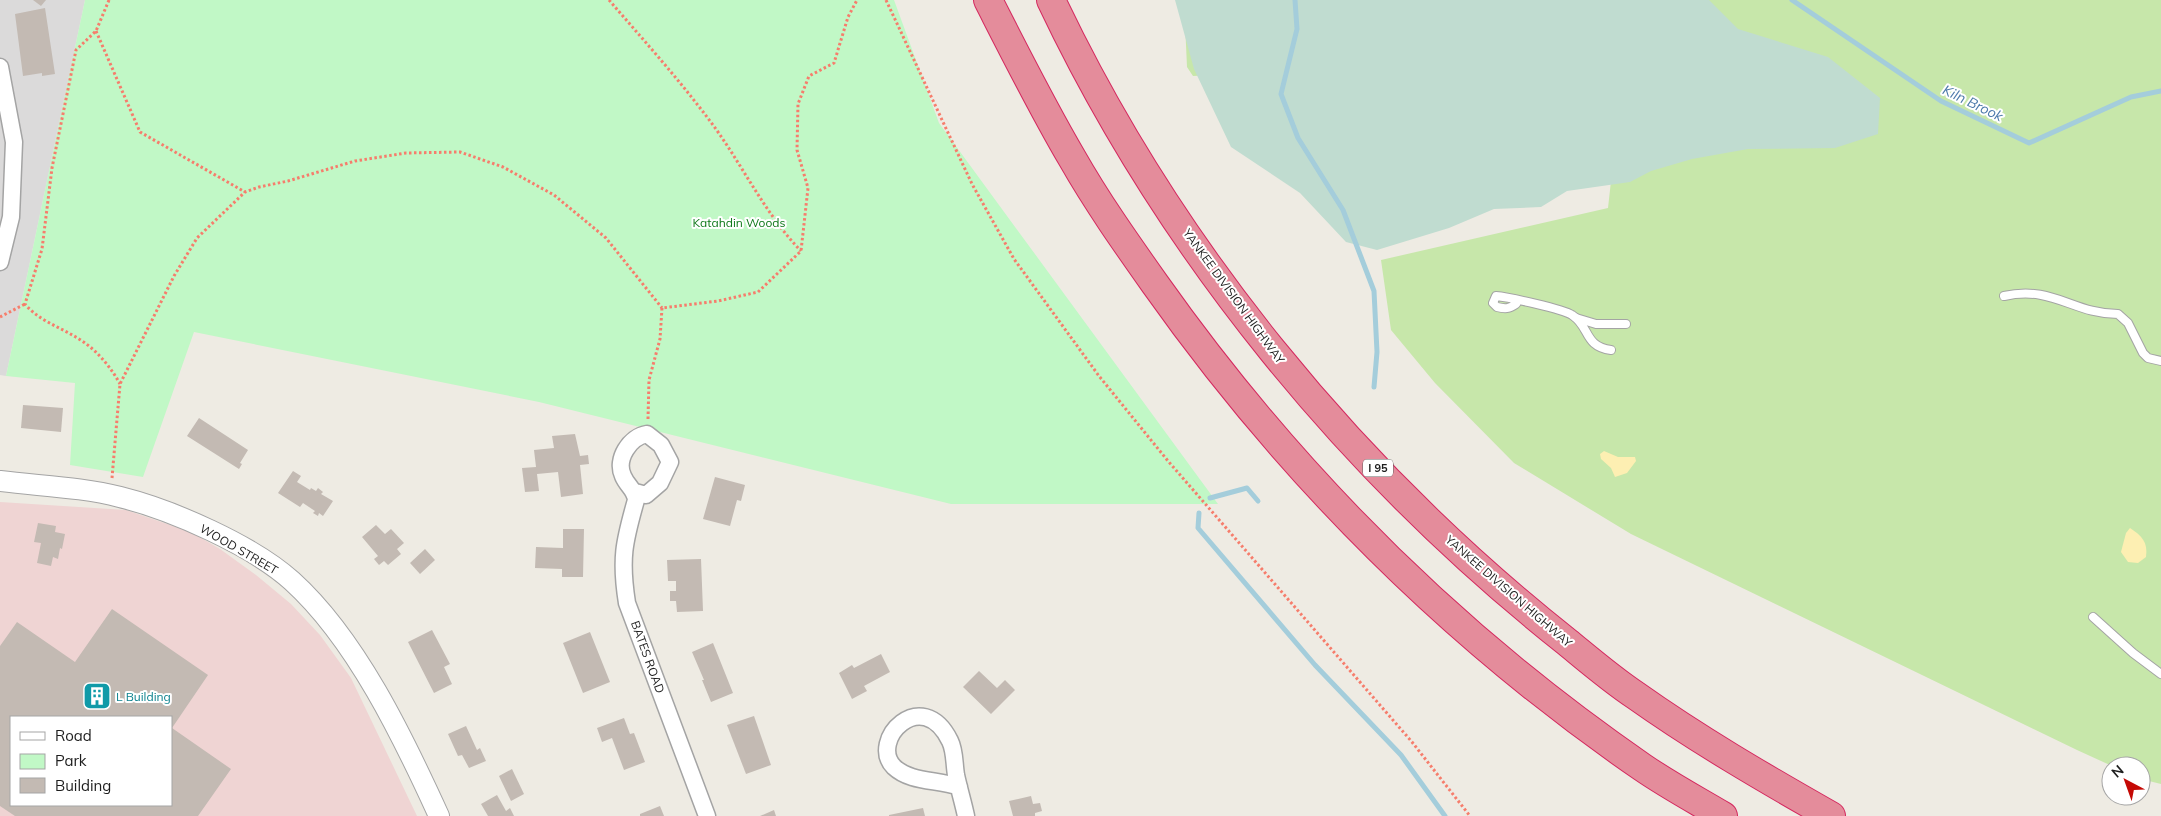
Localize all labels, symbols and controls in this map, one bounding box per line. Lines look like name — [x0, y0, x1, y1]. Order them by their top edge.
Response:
water label: Kiln Brook — [1940, 81, 2007, 126]
park label: Katahdin Woods — [693, 215, 786, 230]
street label: YANKEE DIVISION HIGHWAY — [1179, 225, 1288, 367]
road number: I 95 — [1363, 459, 1393, 476]
street label: WOOD STREET — [197, 521, 281, 578]
street label: YANKEE DIVISION HIGHWAY — [1442, 531, 1576, 651]
street label: BATES ROAD — [628, 619, 668, 695]
building icon: L Building — [82, 681, 112, 711]
place label: L Building — [116, 689, 171, 704]
legend — [10, 716, 172, 806]
text: Road — [55, 726, 92, 745]
text: Park — [55, 751, 87, 770]
north arrow — [2101, 756, 2151, 806]
text: N — [2108, 761, 2127, 781]
text: Building — [55, 776, 111, 795]

